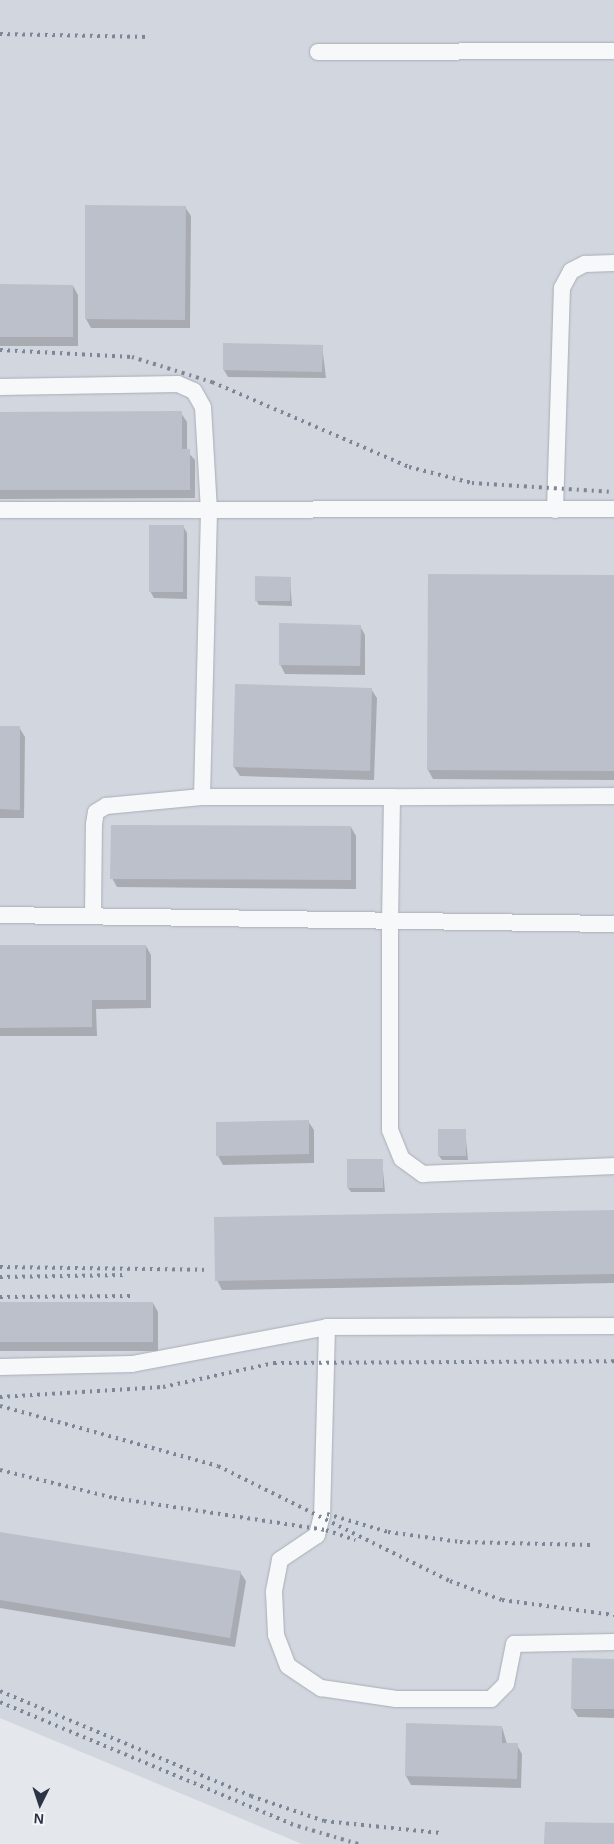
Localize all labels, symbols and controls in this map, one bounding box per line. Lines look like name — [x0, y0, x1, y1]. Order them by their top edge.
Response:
north arrow — [15, 1779, 65, 1829]
text: N — [33, 1811, 45, 1827]

